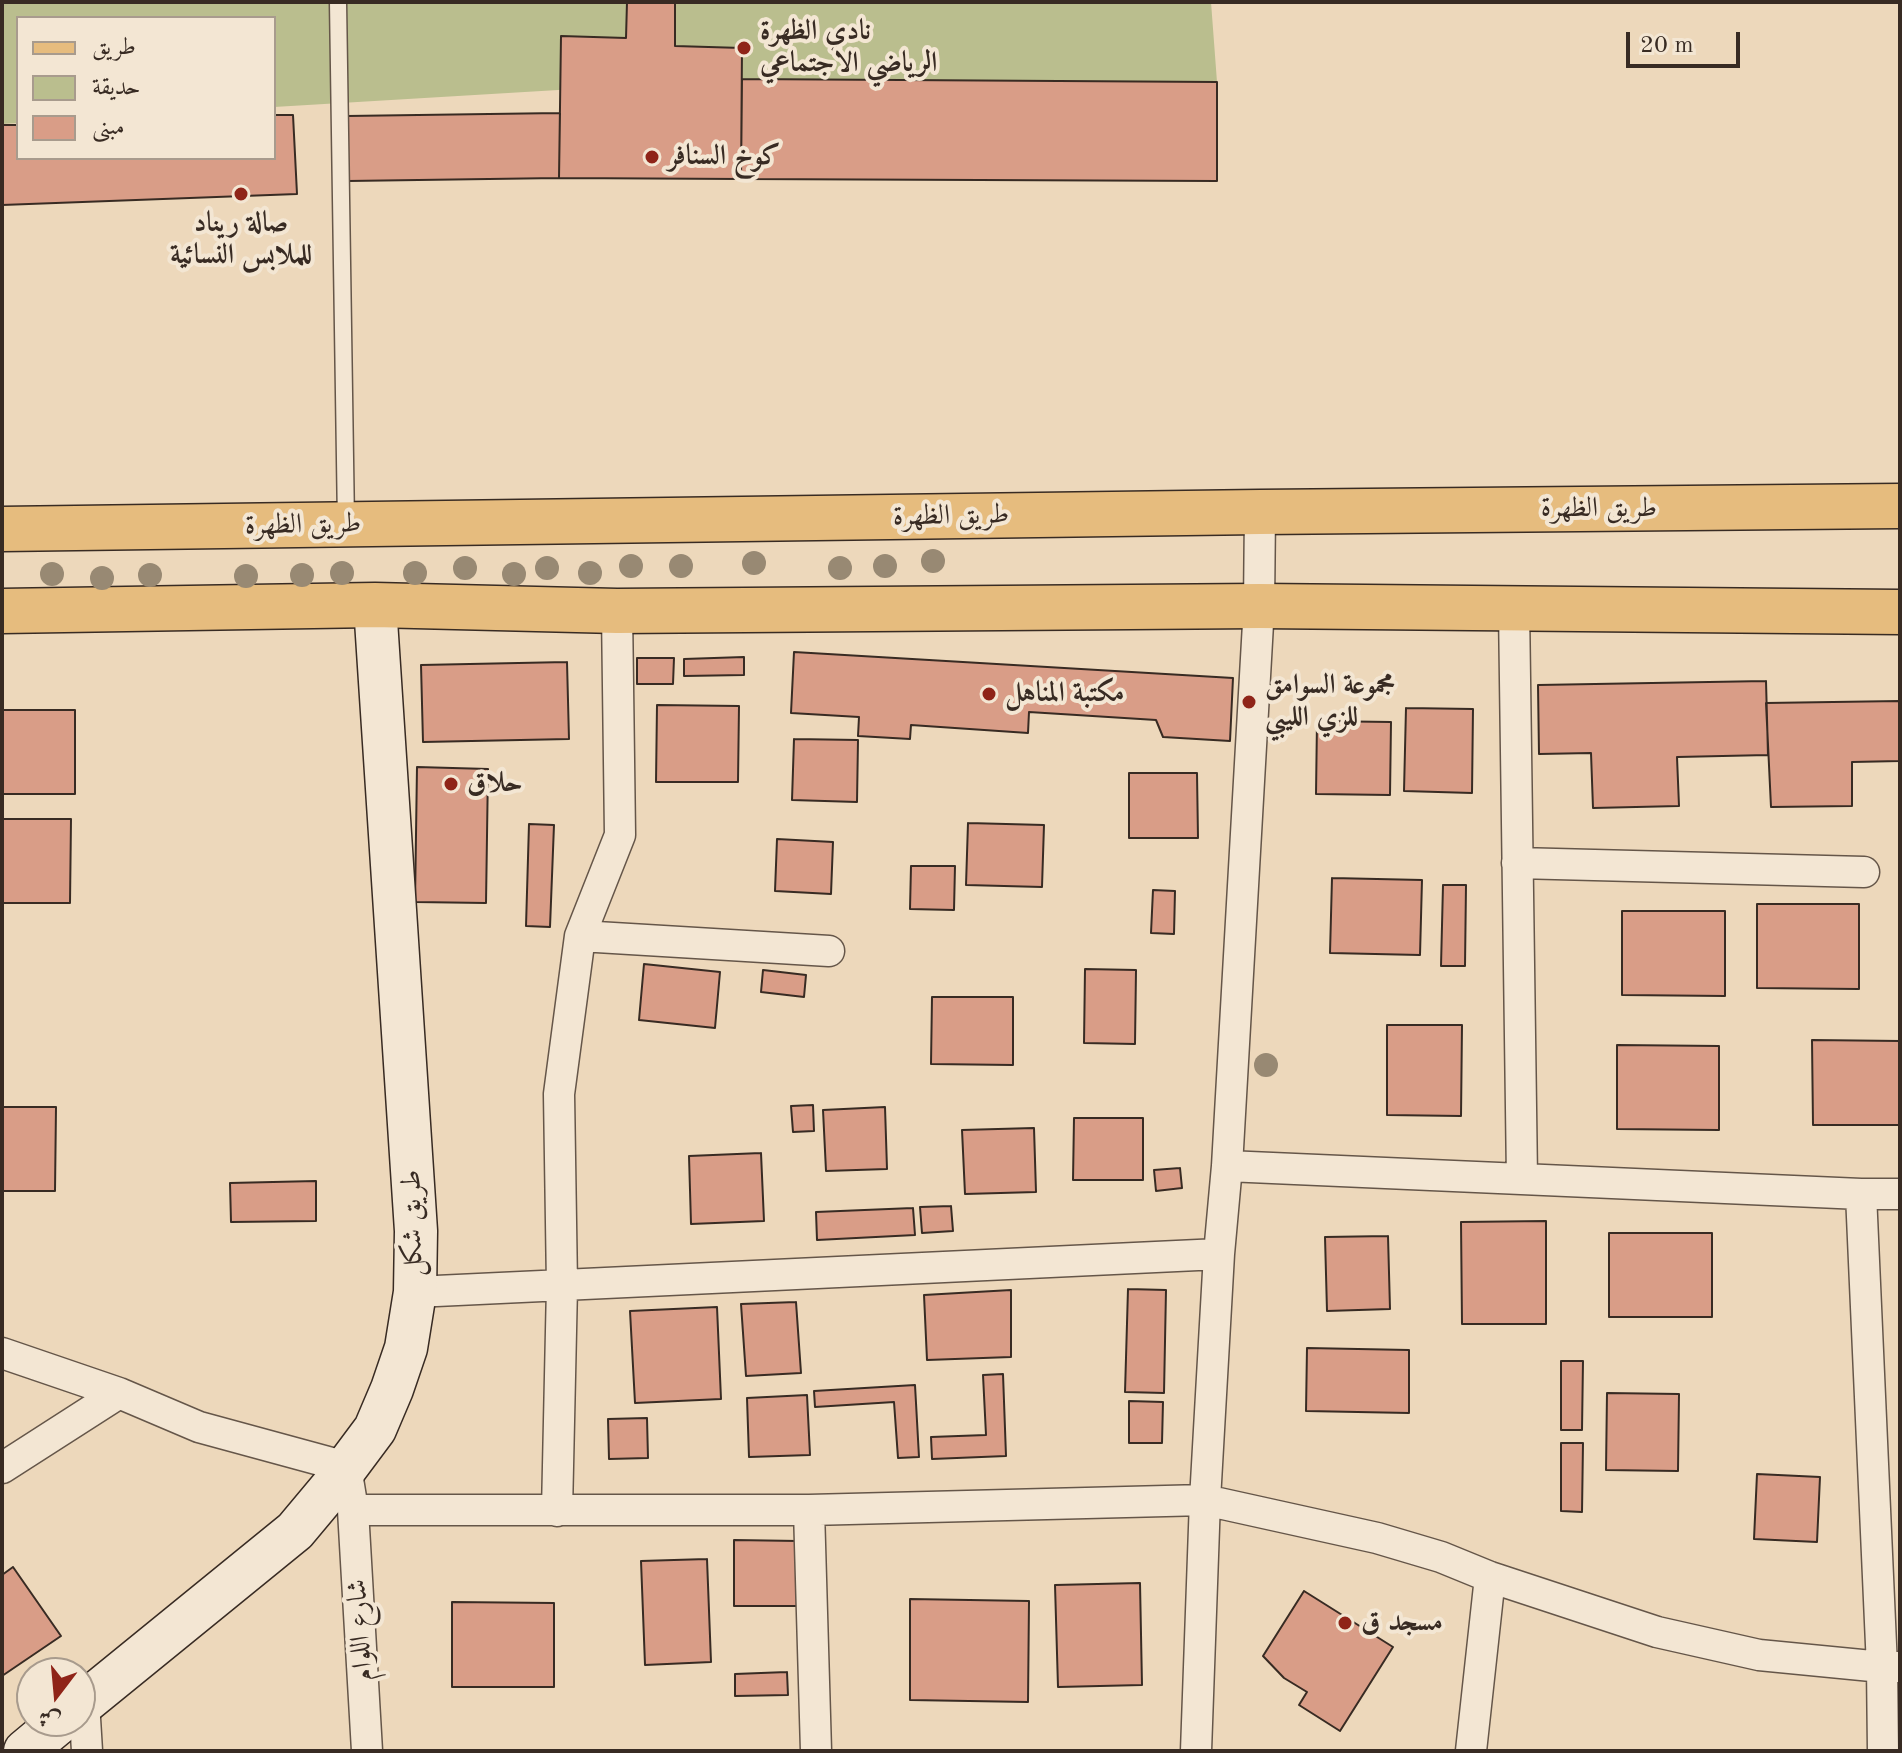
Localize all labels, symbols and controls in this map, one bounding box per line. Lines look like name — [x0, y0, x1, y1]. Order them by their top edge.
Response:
place label: نادي الظهرة الرياضي الاجتماعي — [760, 15, 937, 81]
legend — [16, 16, 276, 160]
scale bar — [1630, 16, 1744, 66]
text: 20 m — [1640, 34, 1694, 58]
text: طريق — [92, 36, 136, 60]
marker: نادي الظهرة الرياضي الاجتماعي — [735, 39, 753, 57]
text: حديقة — [92, 76, 141, 100]
text: مبنى — [92, 116, 125, 140]
place label: كوخ السنافر — [668, 140, 780, 174]
marker: كوخ السنافر — [643, 148, 661, 166]
marker: صالة ريناد للملابس النسائية — [232, 185, 250, 203]
place label: صالة ريناد للملابس النسائية — [170, 207, 312, 273]
street label: طريق الظهرة — [1541, 492, 1657, 526]
street label: طريق الظهرة — [893, 498, 1009, 534]
street label: طريق الظهرة — [245, 507, 361, 543]
place label: مجموعة السوامق للزي الليبي — [1265, 669, 1395, 735]
place label: مكتبة المناهل — [1005, 677, 1124, 711]
marker: مكتبة المناهل — [980, 685, 998, 703]
marker: مجموعة السوامق للزي الليبي — [1240, 693, 1258, 711]
place label: حلاق — [467, 767, 523, 801]
marker: حلاق — [442, 775, 460, 793]
street label: طريق شكل — [395, 1169, 431, 1277]
street label: شارع اللوام — [341, 1578, 381, 1682]
place label: مسجد ق — [1361, 1606, 1443, 1640]
marker: مسجد ق — [1336, 1614, 1354, 1632]
north arrow — [16, 1657, 96, 1737]
text: ش — [36, 1705, 63, 1732]

